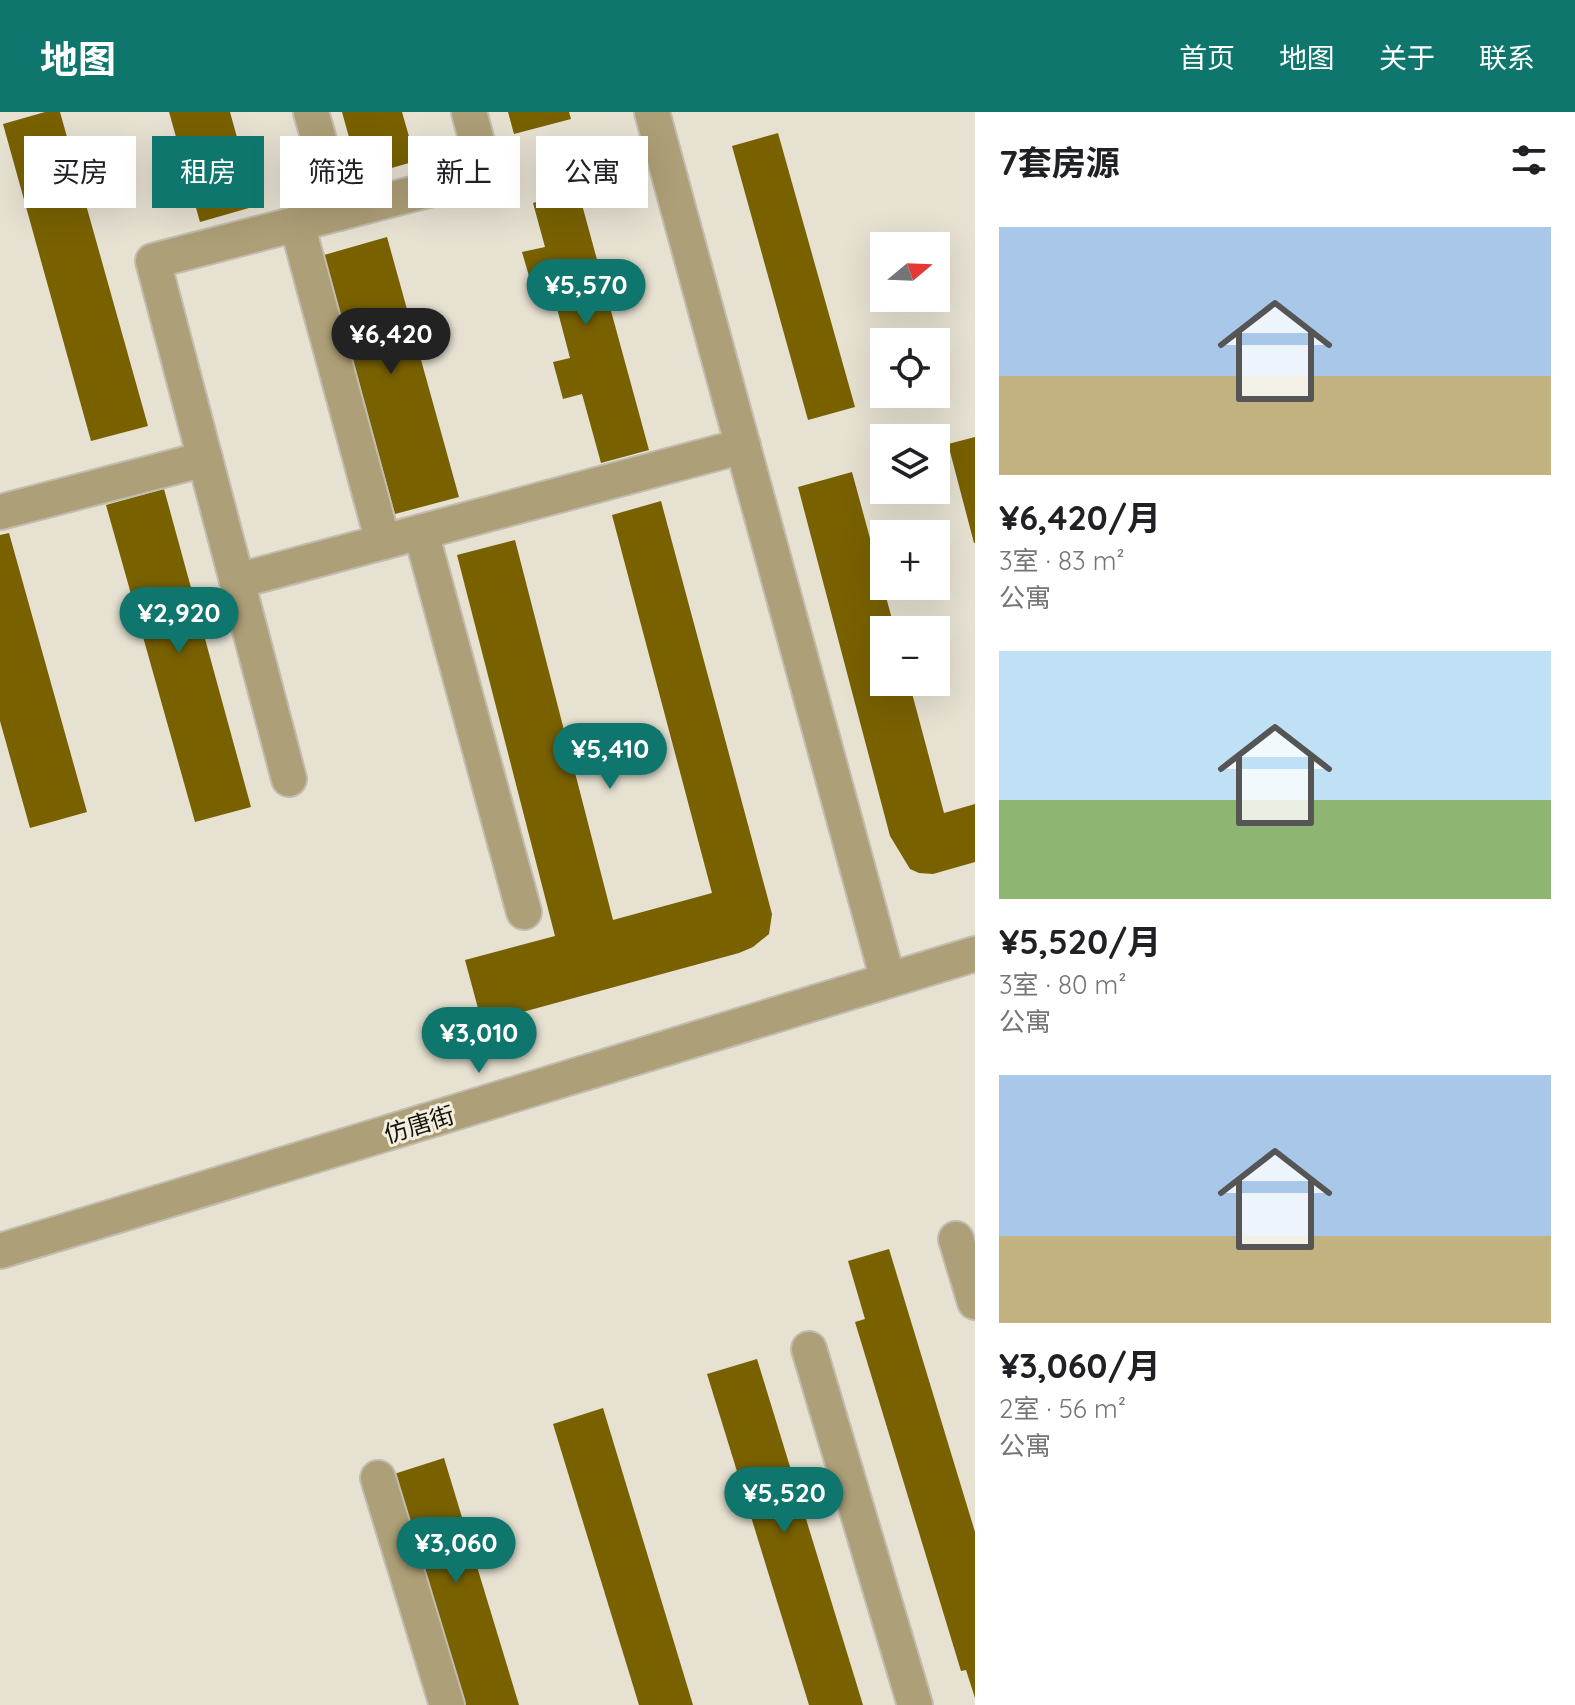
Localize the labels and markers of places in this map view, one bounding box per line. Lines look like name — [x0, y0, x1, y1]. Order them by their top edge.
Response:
pin: ¥5,570 — [521, 259, 651, 327]
pin: ¥6,420 — [326, 308, 456, 376]
pin: ¥2,920 — [114, 587, 244, 655]
pin: ¥5,410 — [545, 723, 675, 791]
pin: ¥3,010 — [414, 1007, 544, 1075]
pin: ¥5,520 — [719, 1467, 849, 1535]
pin: ¥3,060 — [391, 1517, 521, 1585]

